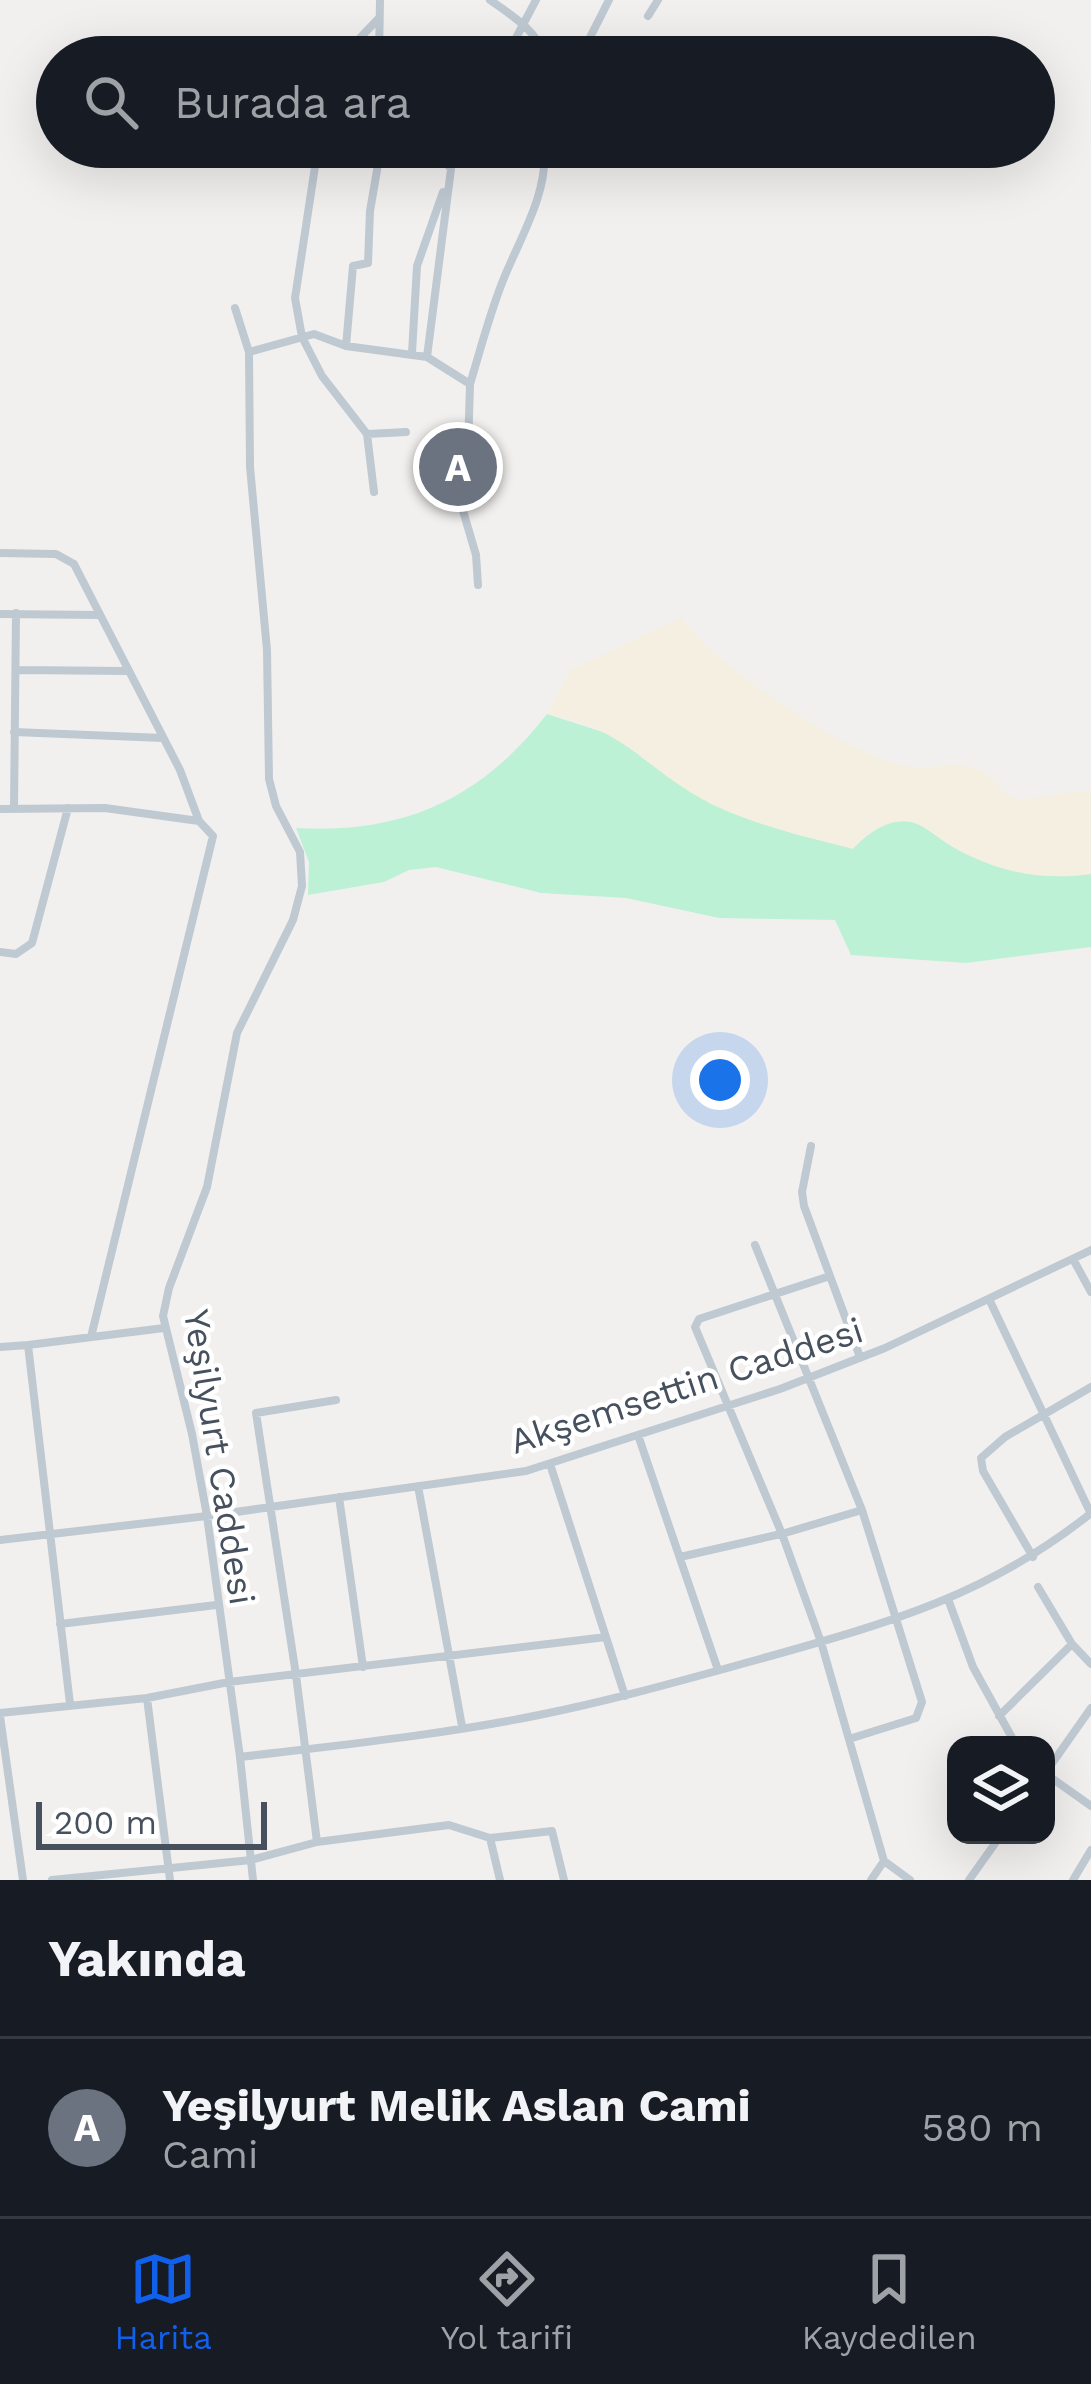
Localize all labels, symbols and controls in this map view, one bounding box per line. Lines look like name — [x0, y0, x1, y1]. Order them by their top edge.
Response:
search box — [36, 36, 1055, 168]
icon: search — [78, 69, 144, 135]
text: Burada ara — [174, 76, 411, 129]
pin: A — [419, 422, 497, 512]
your location — [690, 1050, 750, 1110]
street label: Yeşilyurt Caddesi — [175, 1306, 263, 1608]
street label: Akşemsettin Caddesi — [505, 1309, 868, 1463]
map controls — [947, 1736, 1055, 1844]
button: layers — [947, 1736, 1055, 1844]
scale bar — [36, 1796, 267, 1849]
text: 200 m — [54, 1803, 157, 1842]
text: Yakında — [48, 1929, 245, 1988]
text: Yeşilyurt Melik Aslan Cami — [162, 2079, 751, 2132]
text: A — [74, 2105, 100, 2150]
text: 580 m — [922, 2105, 1043, 2150]
text: Cami — [162, 2132, 258, 2177]
tab: Harita — [114, 2246, 212, 2357]
tab: Yol tarifi — [441, 2246, 573, 2357]
tab: Kaydedilen — [802, 2246, 977, 2357]

